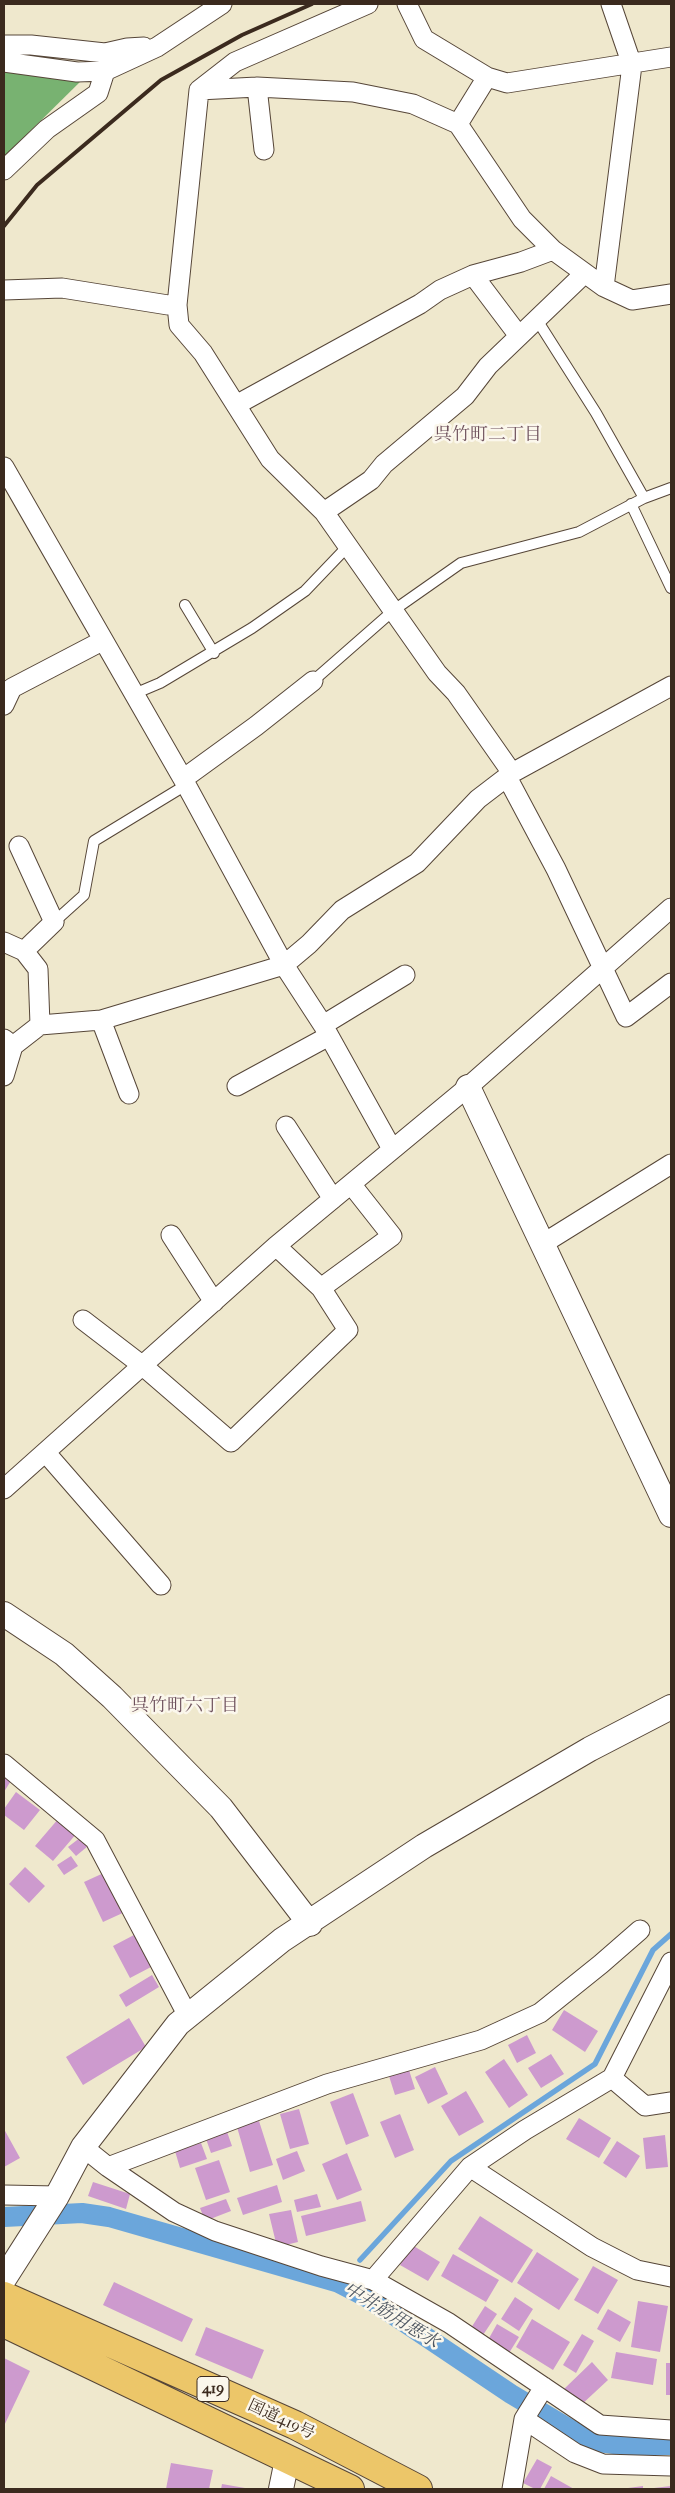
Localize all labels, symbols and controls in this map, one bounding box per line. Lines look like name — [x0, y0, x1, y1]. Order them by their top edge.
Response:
district label: 呉竹町二丁目 — [434, 425, 542, 447]
district label: 呉竹町六丁目 — [131, 1696, 239, 1718]
water label: 中井筋用悪水 — [339, 2278, 443, 2354]
road number: 419 — [197, 2376, 229, 2402]
street label: 国道419号 — [245, 2396, 317, 2444]

